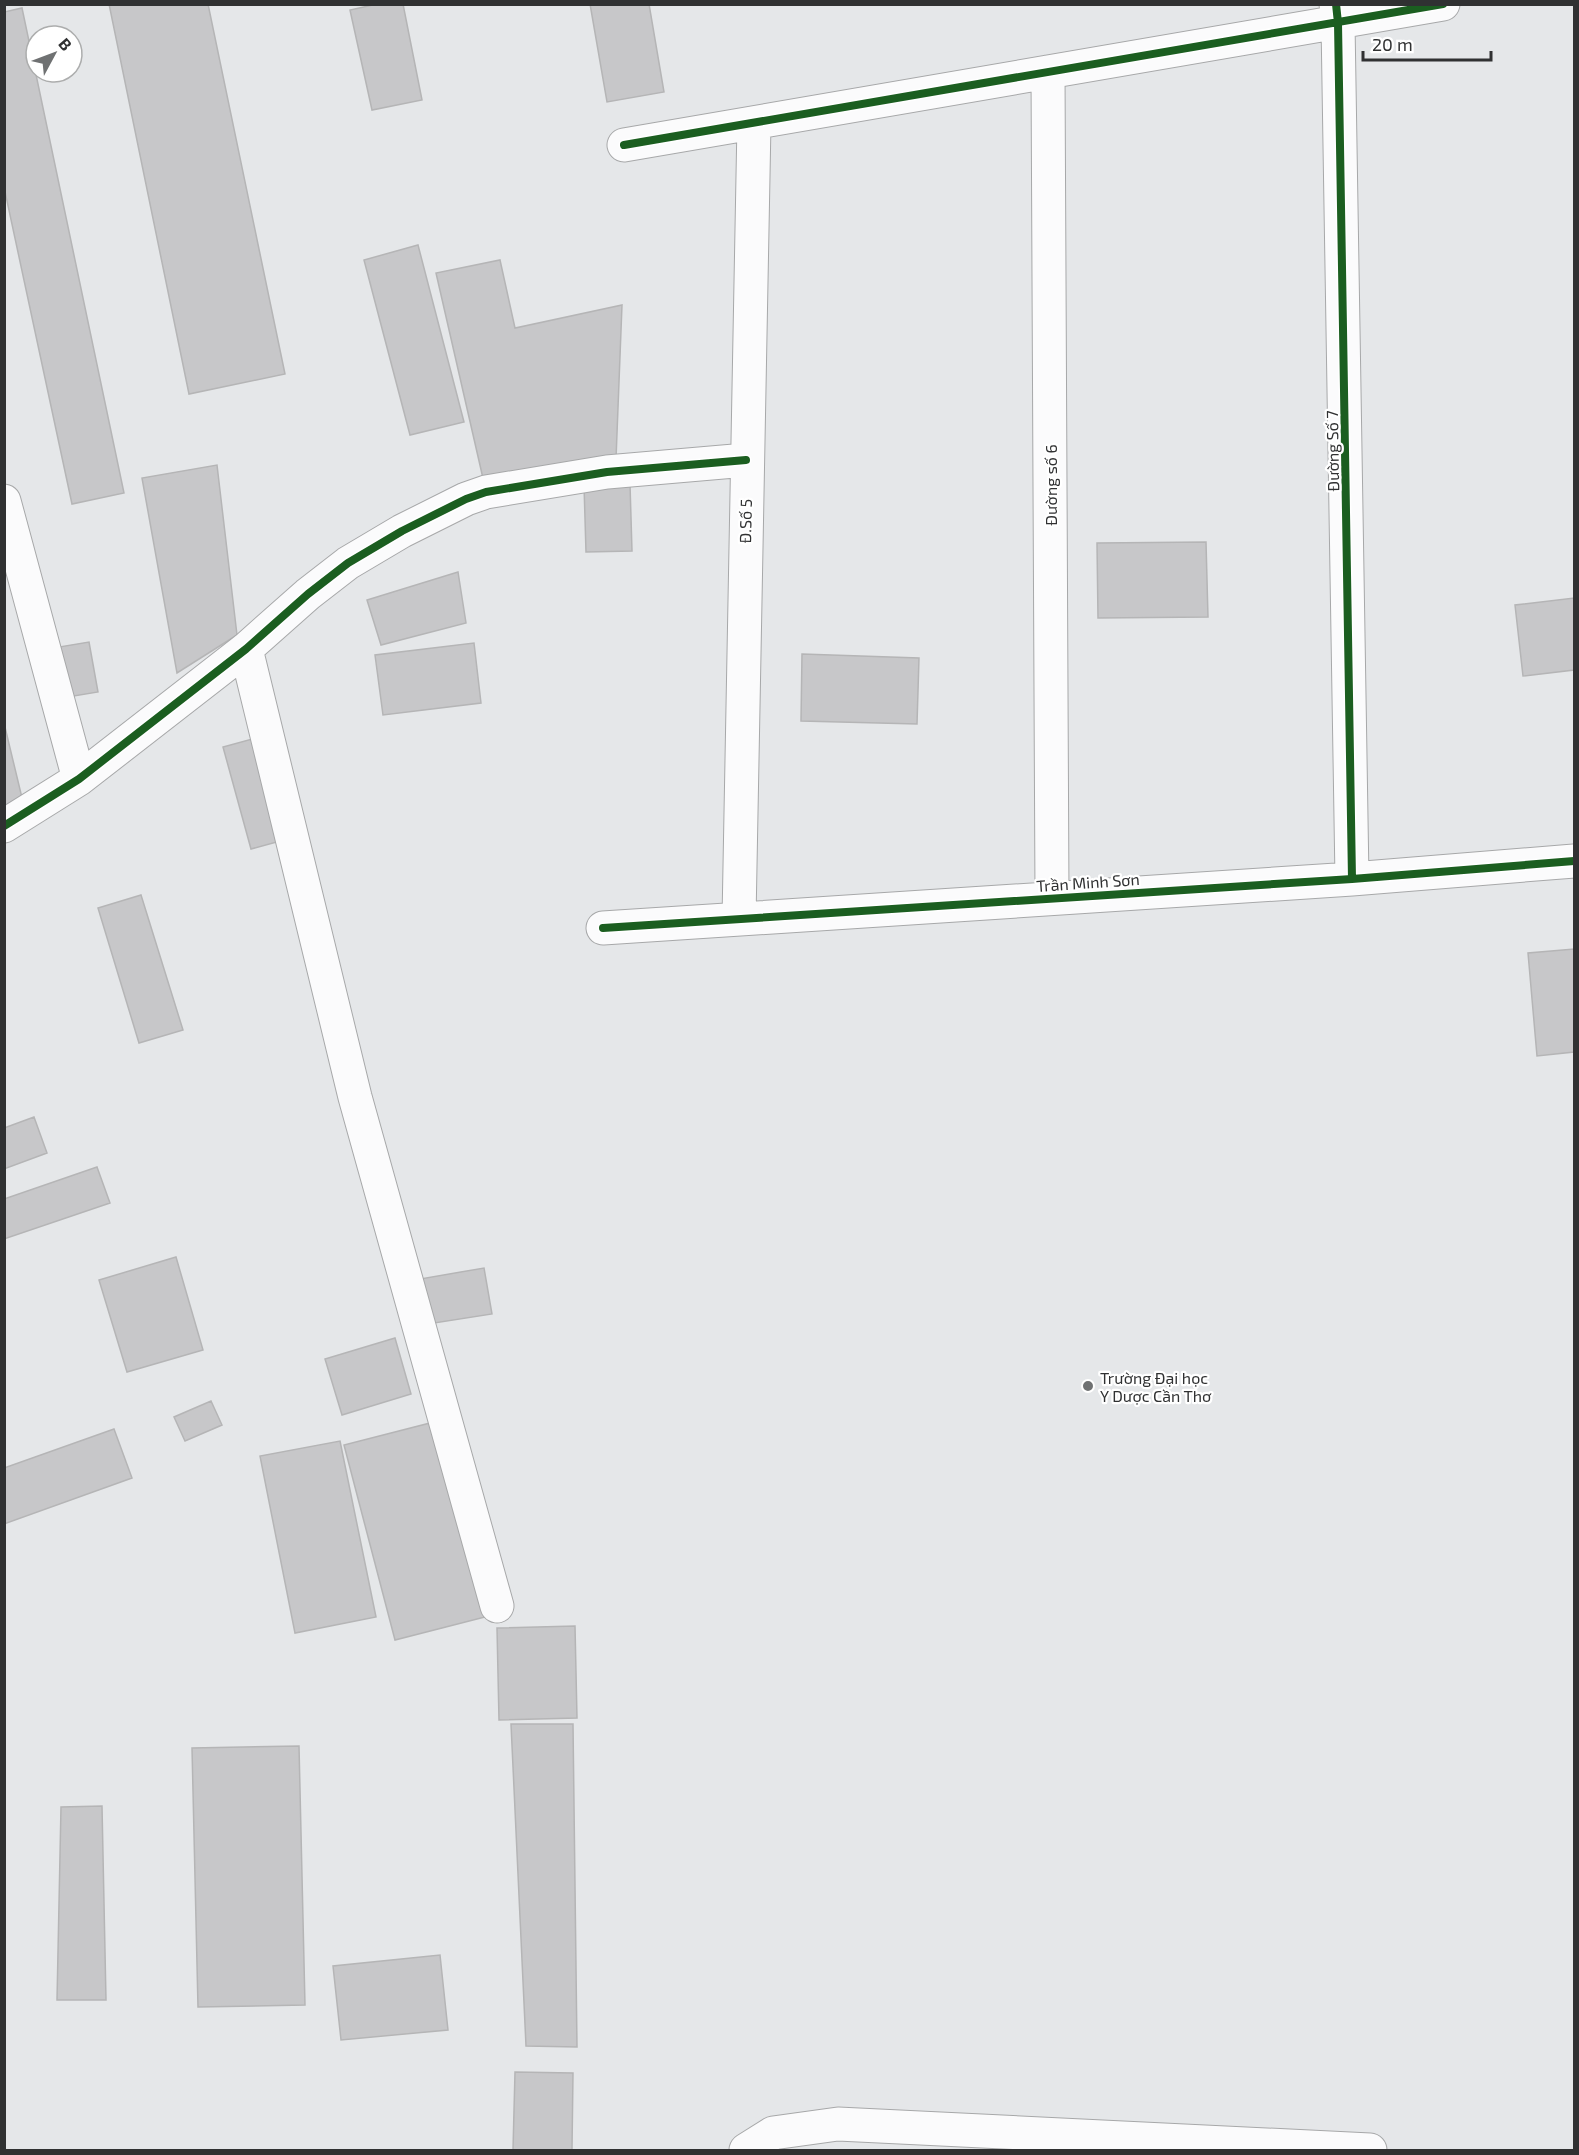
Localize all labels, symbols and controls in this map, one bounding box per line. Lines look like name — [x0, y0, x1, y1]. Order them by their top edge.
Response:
north arrow — [24, 24, 84, 84]
scale bar — [1363, 24, 1490, 62]
text: 20 m — [1372, 33, 1413, 55]
text: B — [55, 34, 76, 54]
street label: Đường Số 7 — [1322, 410, 1342, 492]
street label: Đường số 6 — [1041, 444, 1060, 526]
street label: Đ.Số 5 — [735, 499, 755, 543]
street label: Trần Minh Sơn — [1036, 869, 1140, 895]
place label: Trường Đại học Y Dược Cần Thơ — [1100, 1368, 1212, 1405]
marker: Trường Đại học Y Dược Cần Thơ — [1081, 1379, 1095, 1393]

